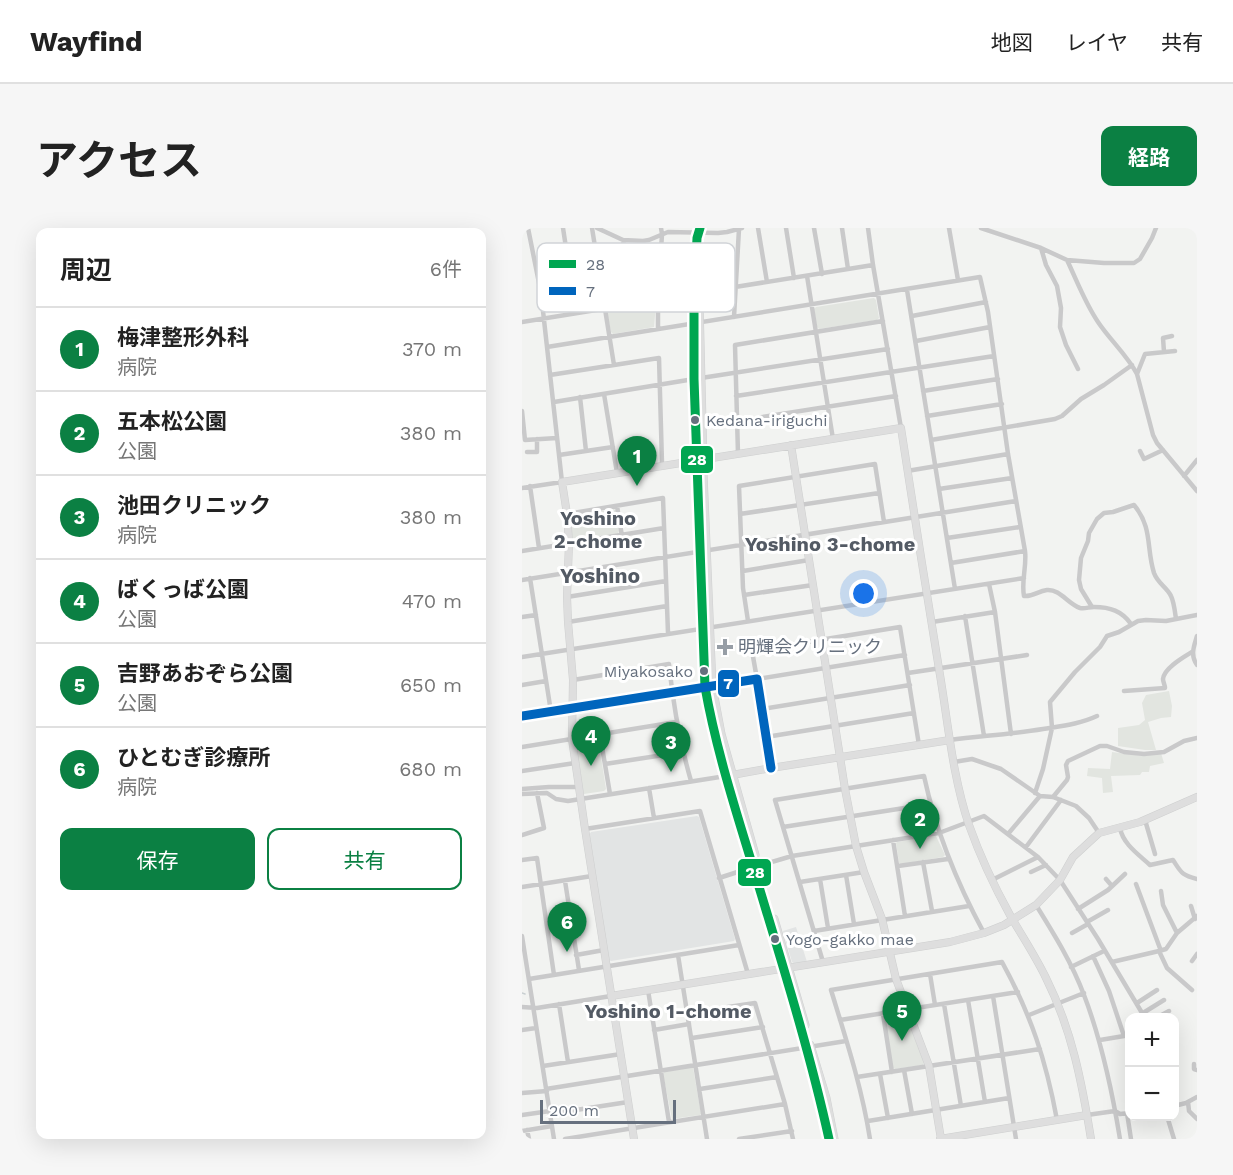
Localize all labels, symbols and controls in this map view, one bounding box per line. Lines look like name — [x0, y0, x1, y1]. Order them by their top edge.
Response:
text: Wayfind — [30, 25, 143, 58]
text: 地図 — [991, 30, 1033, 55]
text: レイヤ — [1066, 30, 1128, 55]
text: 共有 — [1161, 30, 1203, 55]
button: 経路 — [1101, 126, 1197, 186]
text: アクセス — [36, 136, 202, 185]
legend — [537, 243, 735, 312]
text: 周辺 — [60, 255, 112, 285]
text: 28 — [586, 255, 605, 274]
text: 6件 — [430, 257, 462, 281]
text: 7 — [586, 282, 595, 301]
text: 梅津整形外科 — [117, 325, 249, 350]
text: 1 — [75, 337, 84, 361]
text: 370 m — [402, 337, 462, 361]
text: 病院 — [117, 355, 157, 379]
text: 五本松公園 — [117, 409, 227, 434]
place label: Kedana-iriguchi — [706, 411, 828, 430]
marker: Kedana-iriguchi — [689, 414, 701, 426]
text: 2 — [74, 421, 85, 445]
text: 380 m — [400, 421, 462, 445]
pin: 1 — [618, 436, 656, 486]
text: 公園 — [117, 439, 157, 463]
line badge: 28 — [680, 445, 714, 474]
text: 28 — [687, 450, 707, 469]
text: 池田クリニック — [117, 493, 271, 518]
text: 3 — [74, 505, 85, 529]
text: 380 m — [400, 505, 462, 529]
district label: Yoshino 2-chome — [554, 506, 642, 553]
text: 病院 — [117, 523, 157, 547]
district label: Yoshino 3-chome — [745, 532, 915, 556]
district label: Yoshino — [560, 563, 640, 588]
text: ばくっば公園 — [117, 577, 249, 602]
your location — [849, 579, 878, 608]
text: 4 — [73, 589, 86, 613]
text: 470 m — [402, 589, 462, 613]
text: 公園 — [117, 607, 157, 631]
place label: 明輝会クリニック — [738, 636, 882, 657]
marker: 明輝会クリニック — [716, 638, 734, 656]
text: 吉野あおぞら公園 — [117, 661, 293, 686]
place label: Miyakosako — [604, 662, 693, 681]
marker: Miyakosako — [698, 665, 710, 677]
line badge: 7 — [717, 669, 740, 698]
text: 5 — [74, 673, 85, 697]
text: 650 m — [400, 673, 462, 697]
text: 7 — [723, 674, 733, 693]
text: 公園 — [117, 691, 157, 715]
pin: 4 — [572, 716, 610, 766]
pin: 3 — [652, 722, 690, 772]
text: ひとむぎ診療所 — [117, 745, 270, 770]
text: 6 — [73, 757, 86, 781]
text: 680 m — [399, 757, 462, 781]
text: 病院 — [117, 775, 157, 799]
pin: 2 — [900, 800, 940, 849]
button: 保存 — [60, 828, 255, 890]
button: 共有 — [267, 828, 462, 890]
line badge: 28 — [737, 858, 772, 887]
text: 28 — [745, 863, 765, 882]
pin: 6 — [548, 902, 586, 952]
place label: Yogo-gakko mae — [786, 930, 914, 949]
marker: Yogo-gakko mae — [769, 933, 781, 945]
pin: 5 — [882, 992, 922, 1041]
district label: Yoshino 1-chome — [584, 999, 752, 1023]
map controls — [1125, 1013, 1179, 1121]
button: + — [1125, 1013, 1179, 1067]
button: − — [1125, 1067, 1179, 1121]
scale bar — [540, 1097, 676, 1124]
text: 200 m — [549, 1101, 599, 1120]

